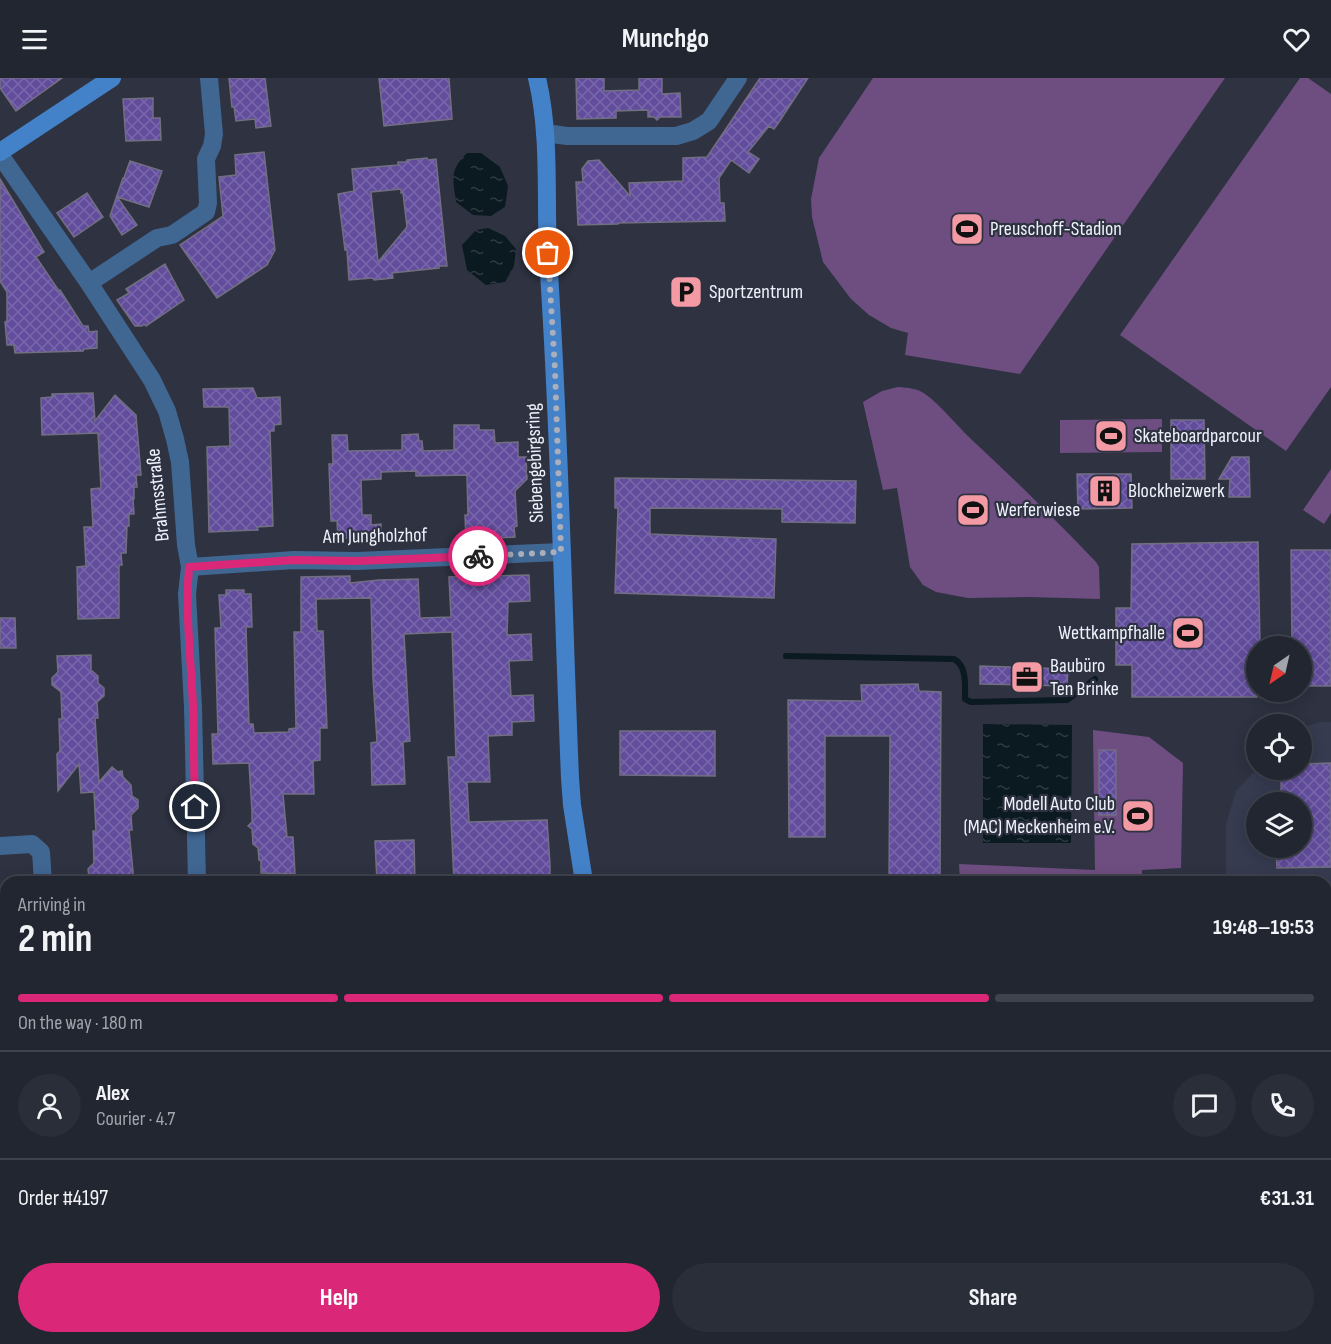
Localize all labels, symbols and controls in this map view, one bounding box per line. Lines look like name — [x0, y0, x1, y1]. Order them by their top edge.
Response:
icon: menu — [18, 23, 51, 56]
text: Munchgo — [622, 23, 709, 55]
icon: heart — [1280, 23, 1313, 56]
sports icon: Preuschoff-Stadion — [949, 211, 985, 247]
place label: Preuschoff-Stadion — [990, 217, 1122, 241]
pin — [522, 227, 573, 278]
icon: bag — [531, 236, 564, 269]
parking icon: Sportzentrum — [668, 274, 704, 310]
place label: Sportzentrum — [709, 280, 803, 304]
street label: Siebengebirgsring — [521, 403, 549, 523]
sports icon: Skateboardparcour — [1093, 418, 1129, 454]
place label: Skateboardparcour — [1134, 424, 1262, 448]
street label: Brahmsstraße — [141, 447, 175, 543]
building icon: Blockheizwerk — [1087, 473, 1123, 509]
place label: Blockheizwerk — [1128, 479, 1225, 503]
sports icon: Werferwiese — [955, 492, 991, 528]
place label: Werferwiese — [996, 498, 1080, 522]
street label: Am Jungholzhof — [322, 523, 428, 549]
courier — [448, 526, 508, 586]
icon: bike — [462, 540, 495, 573]
sports icon: Wettkampfhalle — [1170, 615, 1206, 651]
place label: Wettkampfhalle — [1058, 621, 1165, 645]
north arrow — [1246, 636, 1312, 702]
map controls — [1246, 636, 1312, 858]
place label: Baubüro Ten Brinke — [1050, 654, 1119, 701]
office icon: Baubüro Ten Brinke — [1009, 659, 1045, 695]
button: locate — [1246, 714, 1312, 780]
pin — [169, 781, 220, 832]
icon: home — [178, 790, 211, 823]
place label: Modell Auto Club (MAC) Meckenheim e.V. — [964, 792, 1115, 839]
button: layers — [1246, 792, 1312, 858]
sports icon: Modell Auto Club (MAC) Meckenheim e.V. — [1120, 798, 1156, 834]
text: Arriving in — [18, 893, 86, 917]
text: 19:48–19:53 — [1213, 914, 1314, 941]
text: 2 min — [18, 916, 92, 963]
text: On the way · 180 m — [18, 1011, 143, 1035]
button: person — [18, 1074, 81, 1137]
button: chat — [1173, 1074, 1236, 1137]
button: phone — [1251, 1074, 1314, 1137]
text: Alex — [96, 1080, 129, 1107]
text: Courier · 4.7 — [96, 1107, 175, 1131]
text: Order #4197 — [18, 1185, 108, 1212]
text: €31.31 — [1260, 1185, 1314, 1212]
button: Help — [18, 1263, 660, 1332]
button: Share — [672, 1263, 1314, 1332]

